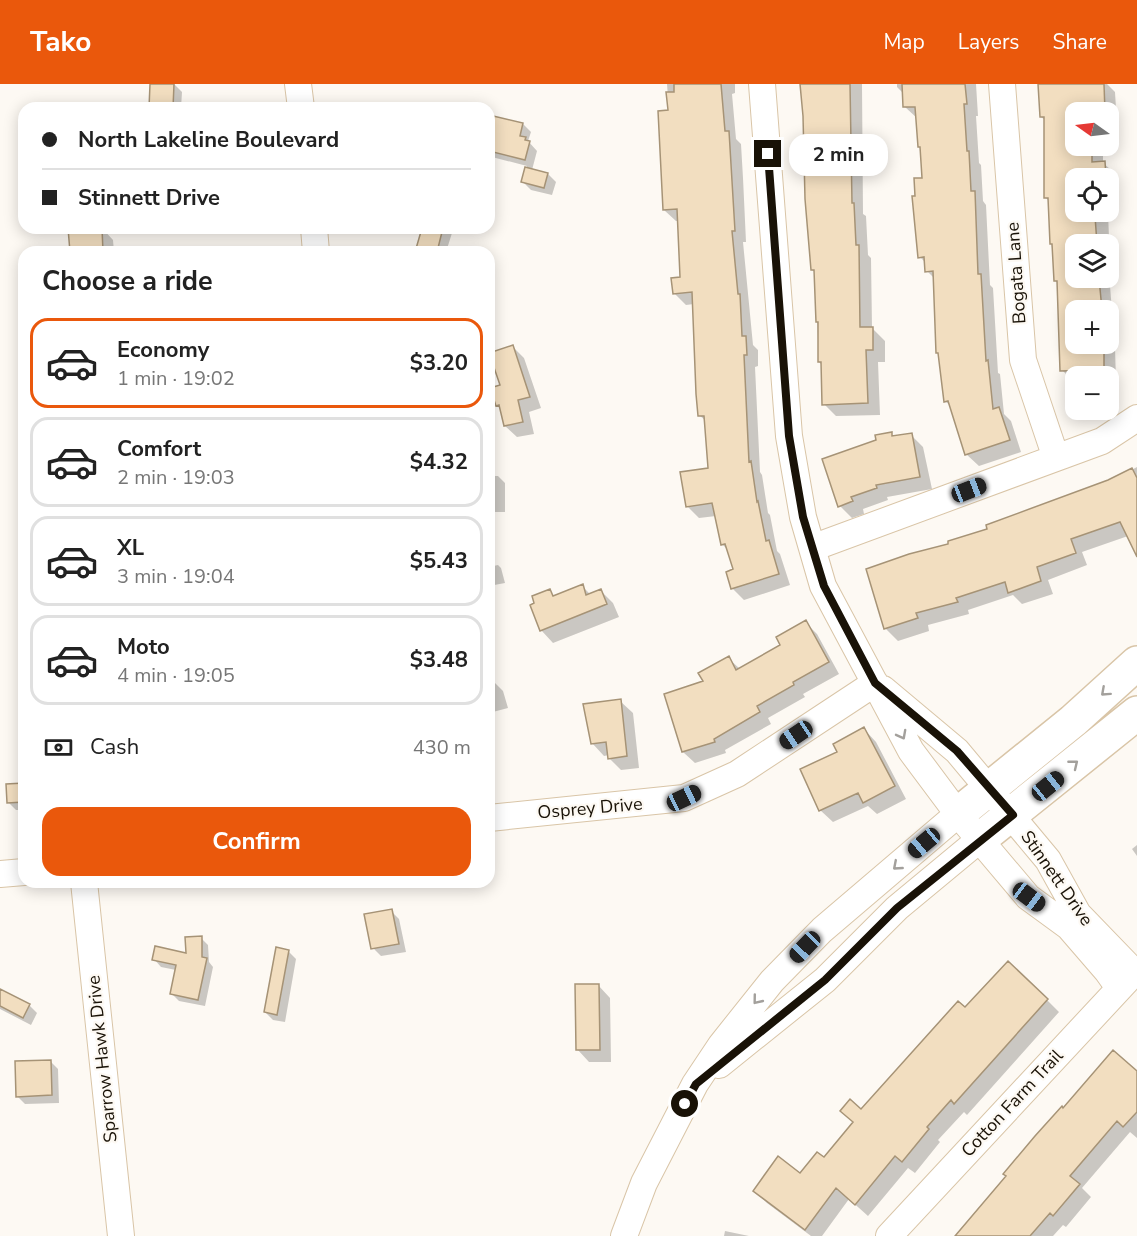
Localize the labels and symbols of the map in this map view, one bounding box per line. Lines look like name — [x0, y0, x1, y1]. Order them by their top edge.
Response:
north arrow — [1065, 102, 1119, 156]
callout: 2 min — [789, 133, 888, 175]
route end — [754, 140, 781, 167]
street label: Bogata Lane — [1000, 221, 1032, 325]
car — [949, 475, 989, 505]
one-way arrow — [1101, 685, 1112, 696]
car — [776, 717, 816, 753]
one-way arrow — [895, 729, 906, 739]
one-way arrow — [1067, 761, 1078, 772]
car — [1028, 768, 1068, 804]
car — [664, 782, 704, 814]
street label: Osprey Drive — [536, 791, 644, 825]
car — [904, 825, 944, 861]
street label: Stinnett Drive — [1015, 826, 1099, 930]
one-way arrow — [893, 859, 904, 870]
car — [1009, 879, 1049, 915]
car — [786, 928, 824, 966]
street label: Sparrow Hawk Drive — [81, 974, 123, 1144]
one-way arrow — [753, 994, 764, 1005]
street label: Cotton Farm Trail — [956, 1044, 1069, 1162]
route start — [671, 1090, 698, 1117]

